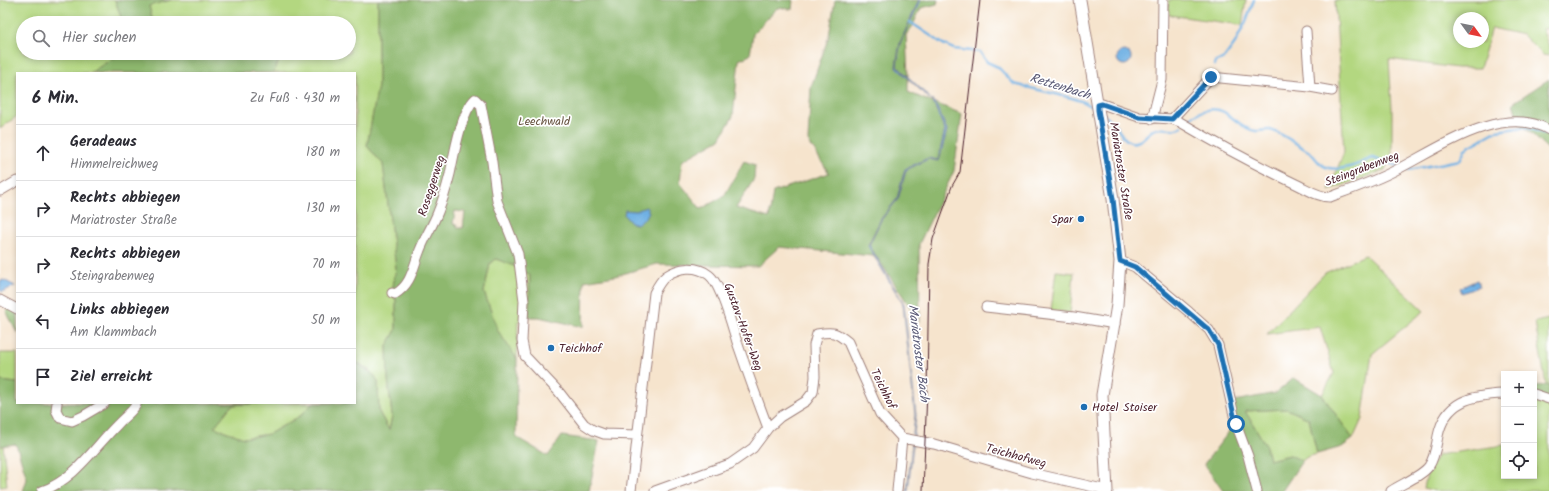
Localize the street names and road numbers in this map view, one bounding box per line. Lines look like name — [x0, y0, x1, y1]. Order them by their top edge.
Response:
street label: Mariatroster Straße — [1104, 121, 1138, 222]
street label: Steingrabenweg — [1322, 146, 1402, 192]
street label: Roseggerweg — [413, 153, 451, 219]
street label: Gustav-Hofer-Weg — [718, 280, 768, 374]
street label: Teichhof — [865, 366, 902, 414]
street label: Teichhofweg — [984, 439, 1049, 473]

